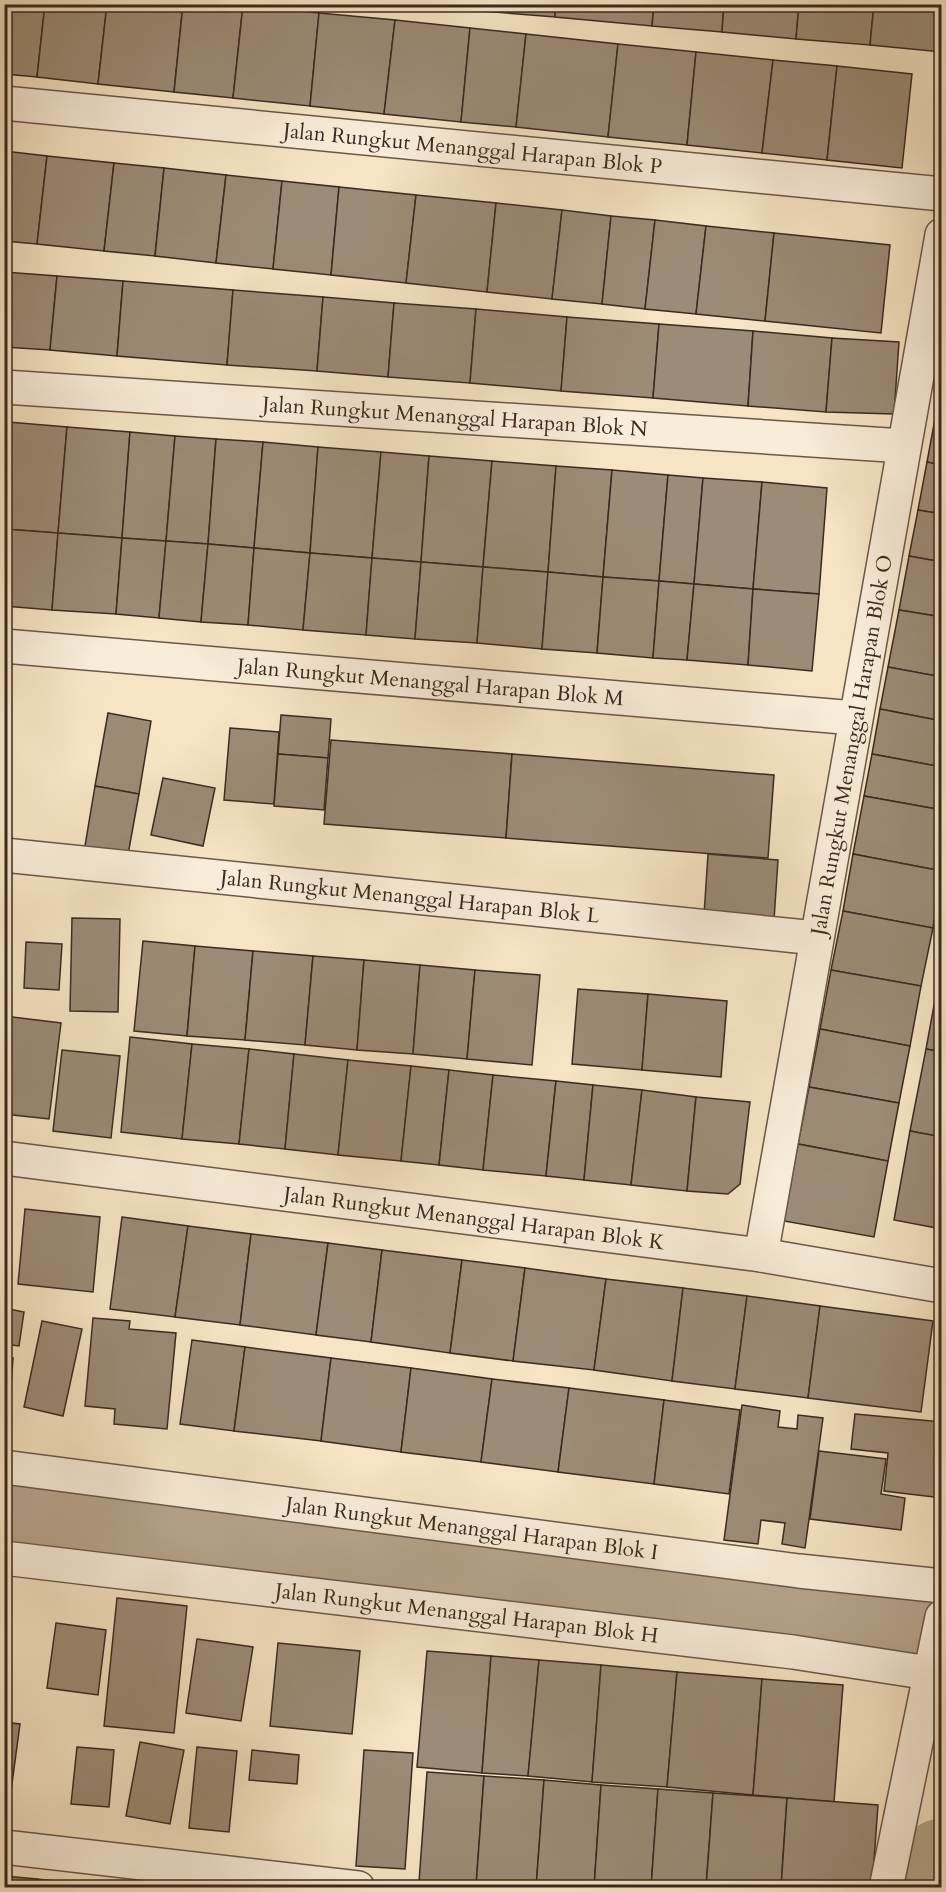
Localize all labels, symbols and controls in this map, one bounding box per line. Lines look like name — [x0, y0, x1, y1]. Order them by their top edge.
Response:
street label: Jalan Rungkut Menanggal Harapan Blok P — [279, 116, 664, 182]
street label: Jalan Rungkut Menanggal Harapan Blok N — [258, 390, 649, 444]
street label: Jalan Rungkut Menanggal Harapan Blok O — [803, 552, 900, 941]
street label: Jalan Rungkut Menanggal Harapan Blok M — [233, 652, 625, 713]
street label: Jalan Rungkut Menanggal Harapan Blok L — [216, 863, 601, 931]
street label: Jalan Rungkut Menanggal Harapan Blok K — [279, 1180, 667, 1258]
street label: Jalan Rungkut Menanggal Harapan Blok I — [281, 1490, 660, 1567]
street label: Jalan Rungkut Menanggal Harapan Blok H — [271, 1576, 660, 1651]

